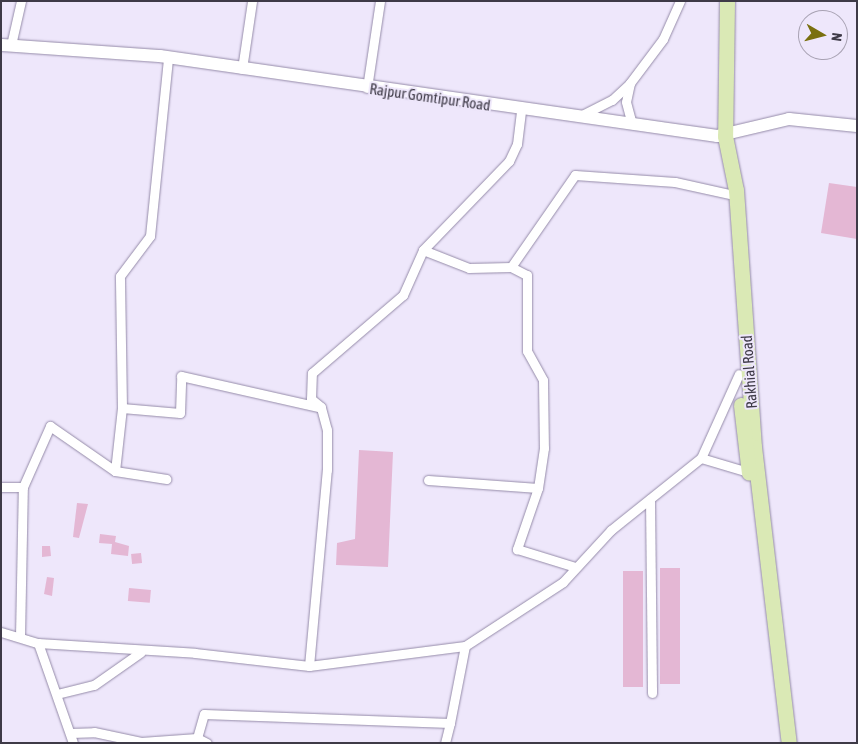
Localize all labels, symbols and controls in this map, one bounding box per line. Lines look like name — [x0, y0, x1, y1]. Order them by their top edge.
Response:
north arrow — [798, 10, 848, 60]
text: N — [828, 32, 845, 42]
street label: Rajpur Gomtipur Road — [368, 80, 492, 114]
street label: Rakhial Road — [737, 335, 761, 409]

